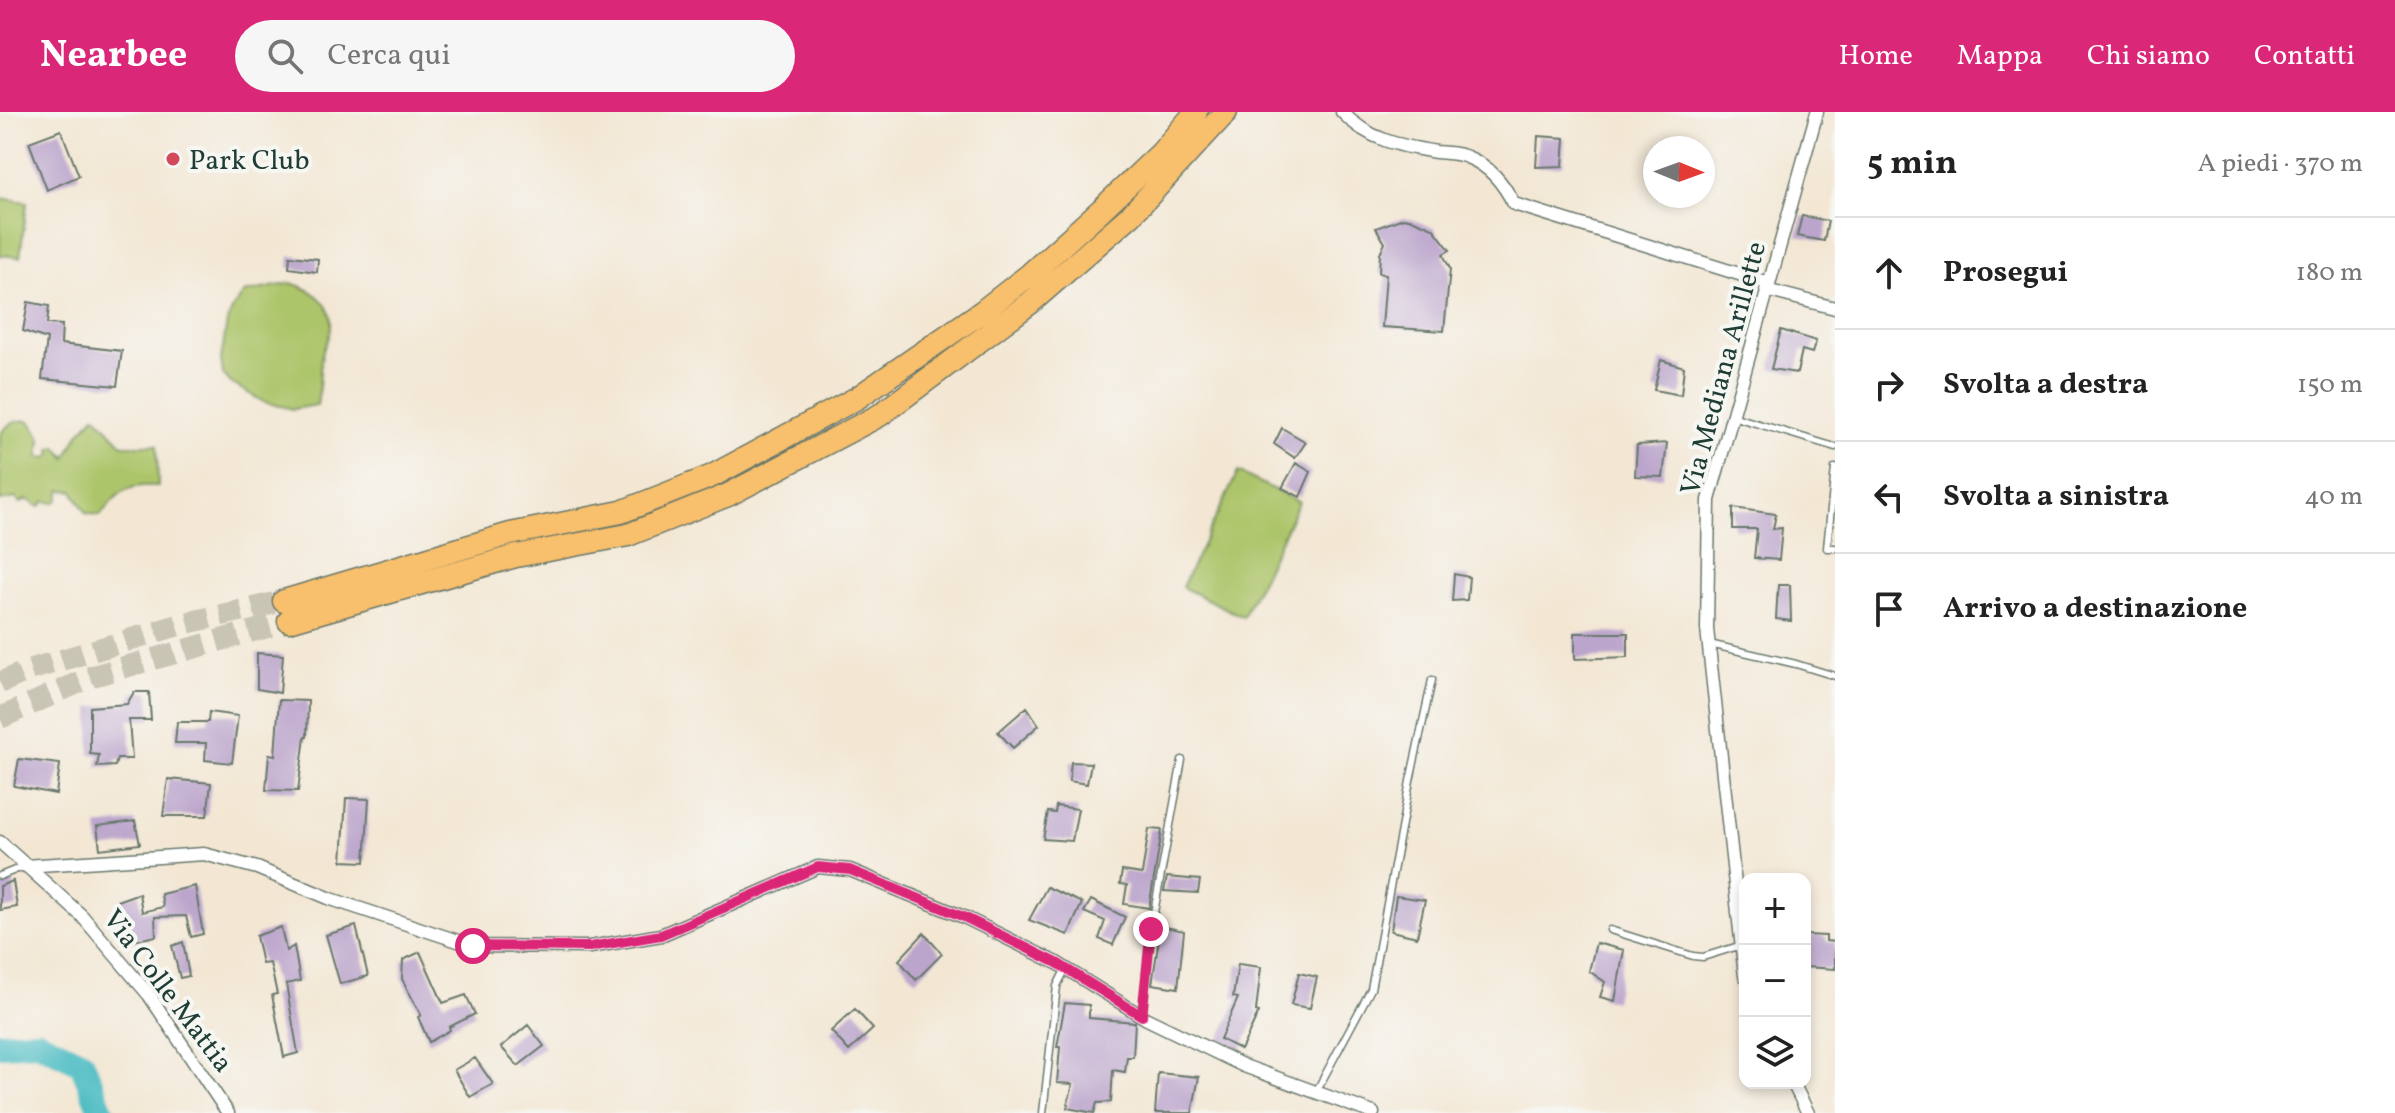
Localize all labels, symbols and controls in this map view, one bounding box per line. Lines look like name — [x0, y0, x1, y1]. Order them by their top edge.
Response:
search box — [235, 20, 795, 92]
text: Nearbee — [40, 30, 187, 83]
icon: search — [263, 34, 307, 78]
text: Cerca qui — [327, 35, 451, 77]
text: Home — [1839, 37, 1913, 76]
text: Mappa — [1957, 37, 2043, 76]
text: Chi siamo — [2087, 37, 2210, 76]
text: Contatti — [2254, 37, 2355, 76]
north arrow — [1643, 136, 1715, 208]
text: 5 min — [1867, 141, 1957, 188]
place label: Park Club — [189, 142, 310, 181]
text: A piedi · 370 m — [2198, 146, 2363, 182]
marker: Park Club — [164, 150, 182, 168]
street label: Via Mediana Arillette — [1672, 237, 1777, 500]
icon: ahead — [1867, 251, 1911, 295]
text: Prosegui — [1943, 252, 2068, 294]
text: 180 m — [2296, 255, 2363, 291]
icon: right — [1867, 363, 1911, 407]
text: Svolta a destra — [1943, 364, 2148, 406]
text: 150 m — [2297, 367, 2363, 403]
icon: left — [1867, 475, 1911, 519]
text: Svolta a sinistra — [1943, 476, 2169, 518]
text: 40 m — [2304, 479, 2363, 515]
icon: arrive — [1867, 587, 1911, 631]
text: Arrivo a destinazione — [1943, 588, 2247, 630]
map controls — [1739, 873, 1811, 1089]
button: + — [1739, 873, 1811, 945]
street label: Via Colle Mattia — [93, 902, 241, 1081]
route end — [1133, 911, 1169, 947]
route start — [455, 928, 491, 964]
button: − — [1739, 945, 1811, 1017]
button: layers — [1739, 1017, 1811, 1089]

